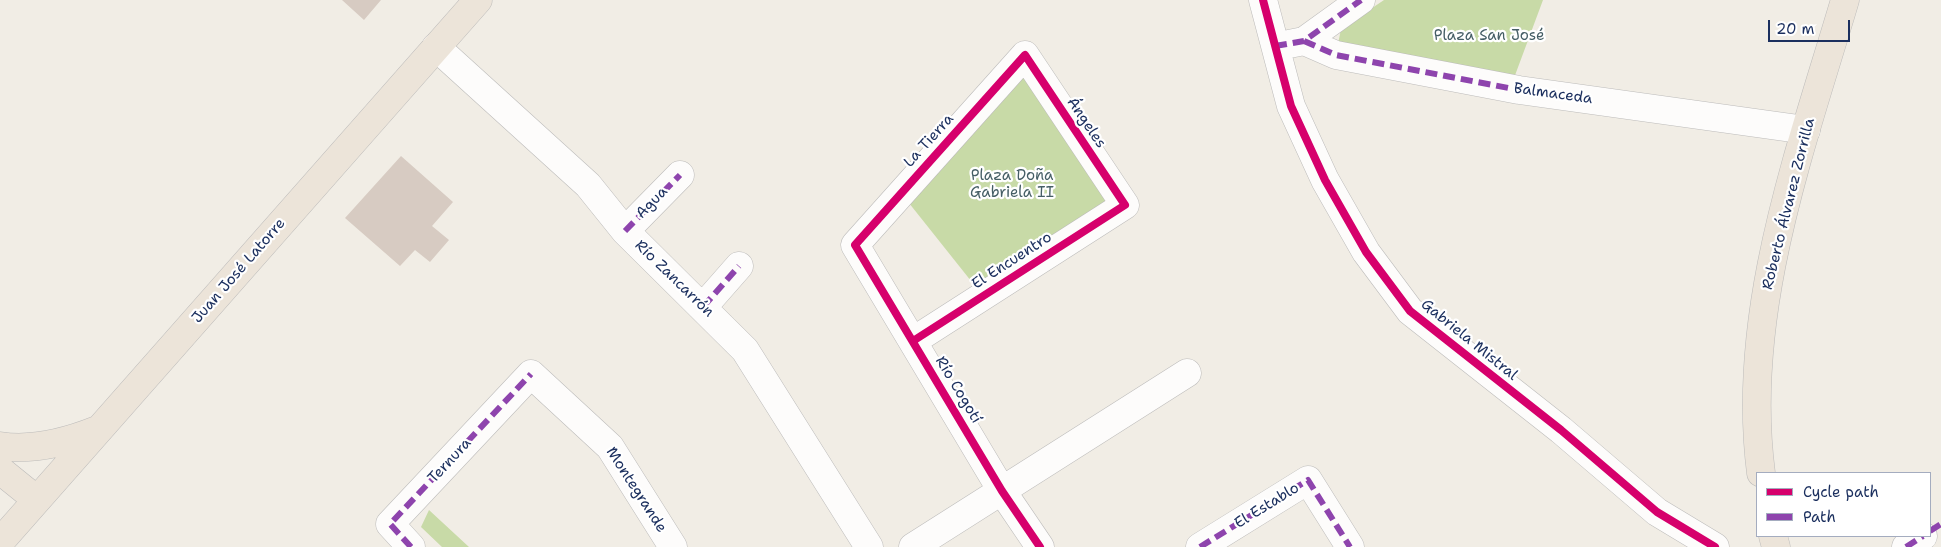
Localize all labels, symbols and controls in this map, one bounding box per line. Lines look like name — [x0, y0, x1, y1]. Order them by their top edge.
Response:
scale bar — [1771, 10, 1854, 42]
text: 20 m — [1776, 19, 1815, 39]
park label: Plaza San José — [1434, 27, 1544, 45]
street label: Balmaceda — [1513, 80, 1593, 108]
street label: Ángeles — [1062, 94, 1110, 152]
street label: La Tierra — [900, 111, 958, 171]
street label: Roberto Álvarez Zorrilla — [1759, 116, 1819, 292]
park label: Plaza Doña Gabriela II — [970, 167, 1054, 202]
street label: Agua — [632, 183, 672, 223]
street label: Juan José Latorre — [189, 215, 289, 327]
street label: El Encuentro — [969, 228, 1055, 294]
street label: Río Zancarrón — [631, 237, 717, 321]
street label: Gabriela Mistral — [1417, 296, 1521, 384]
street label: Río Cogotí — [931, 353, 985, 427]
street label: Ternura — [425, 435, 475, 487]
street label: Montegrande — [602, 444, 670, 536]
legend — [1756, 472, 1931, 537]
street label: El Establo — [1231, 479, 1303, 533]
text: Cycle path — [1803, 482, 1879, 502]
text: Path — [1803, 507, 1836, 527]

